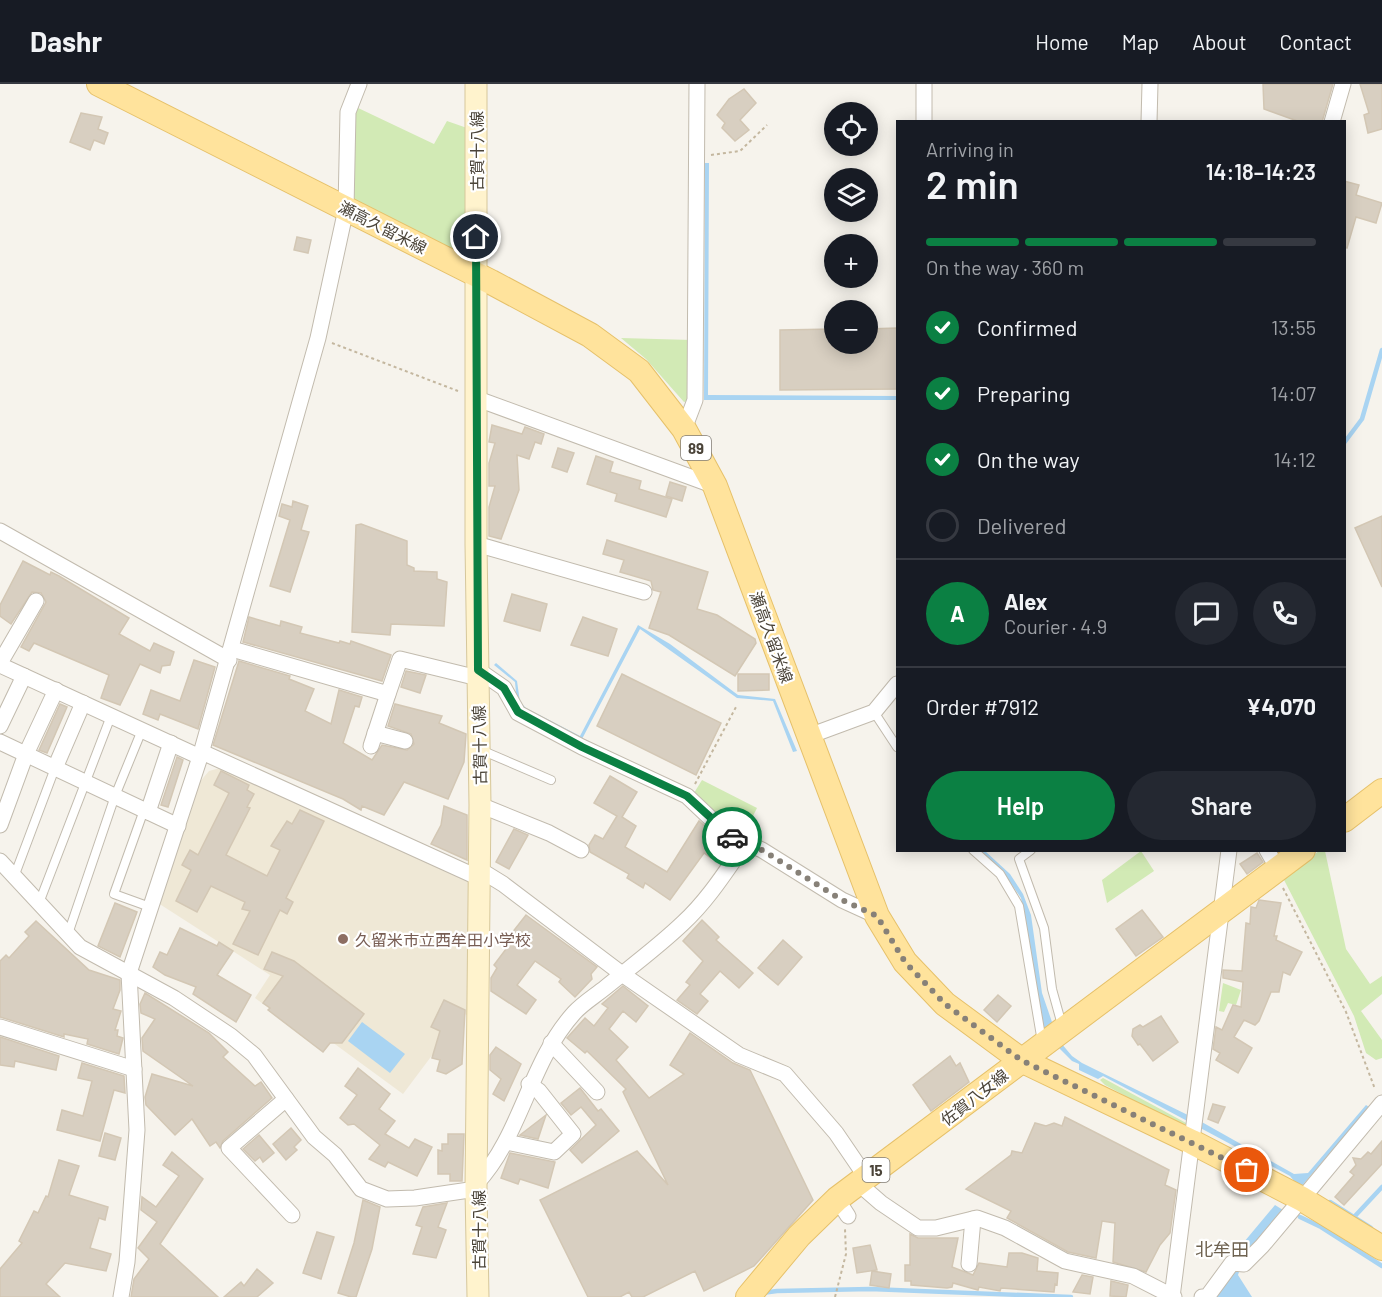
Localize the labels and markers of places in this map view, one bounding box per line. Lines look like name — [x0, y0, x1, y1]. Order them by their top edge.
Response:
pin — [450, 211, 501, 262]
place label: 久留米市立西牟田小学校 — [355, 930, 531, 949]
marker: 久留米市立西牟田小学校 — [336, 932, 350, 946]
pin — [1221, 1144, 1272, 1195]

